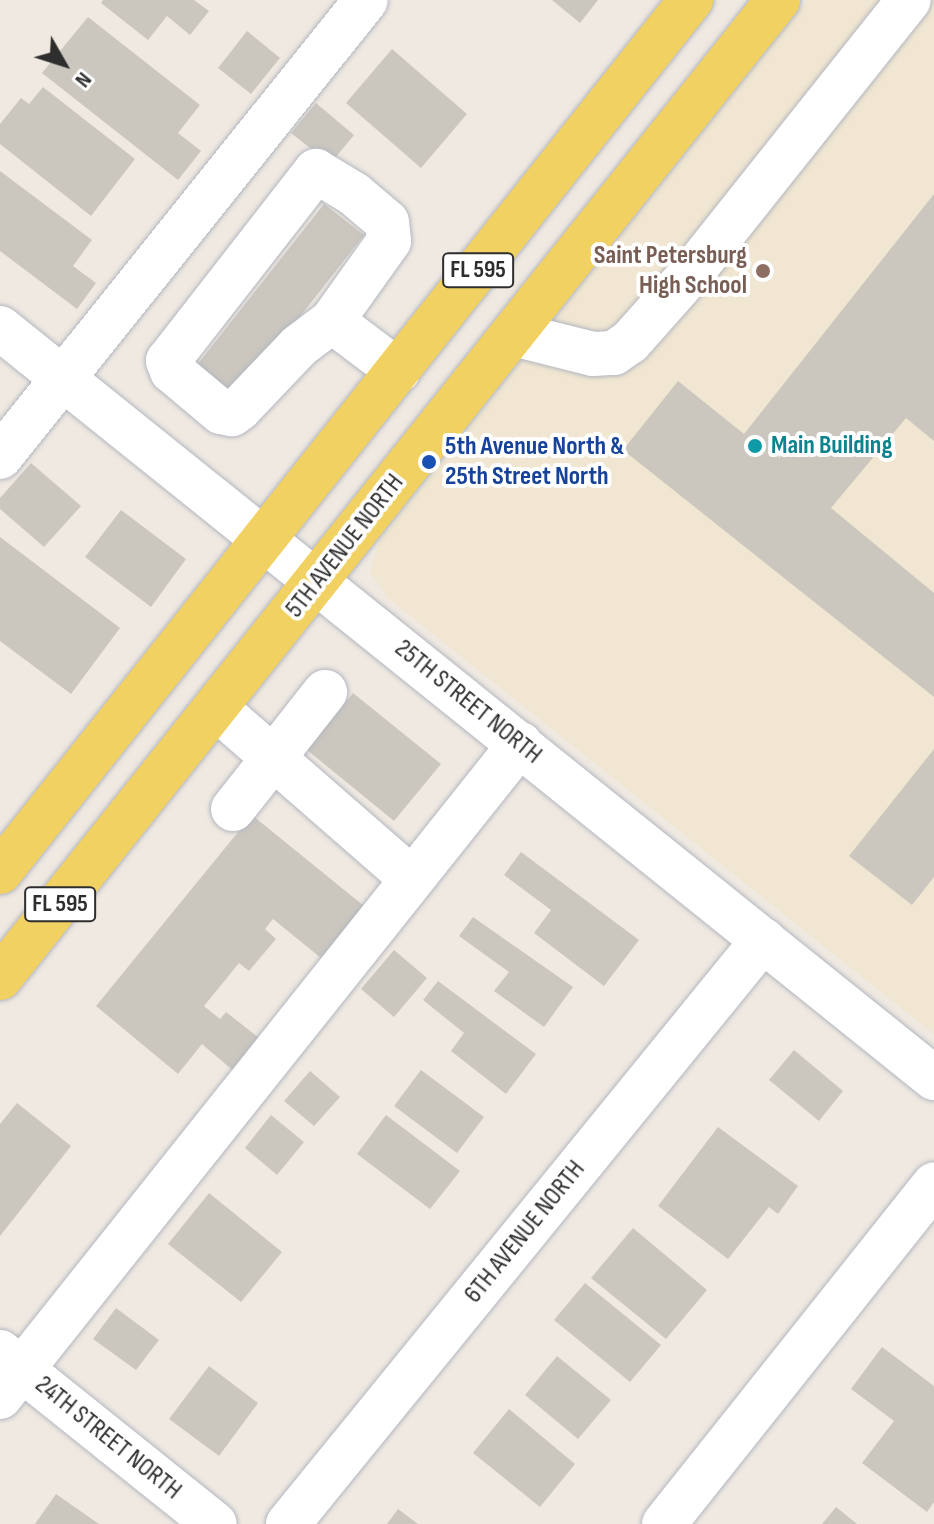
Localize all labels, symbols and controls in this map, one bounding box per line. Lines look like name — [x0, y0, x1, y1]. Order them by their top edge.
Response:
north arrow — [24, 24, 104, 104]
text: N — [69, 66, 97, 92]
place label: Saint Petersburg High School — [594, 240, 747, 302]
road number: FL 595 — [442, 250, 514, 290]
marker: Saint Petersburg High School — [754, 262, 772, 280]
place label: Main Building — [771, 430, 892, 462]
place label: 5th Avenue North & 25th Street North — [445, 431, 624, 492]
marker: Main Building — [746, 437, 764, 455]
marker: 5th Avenue North & 25th Street North — [420, 453, 438, 471]
street label: 5TH AVENUE NORTH — [279, 468, 411, 624]
street label: 25TH STREET NORTH — [388, 633, 548, 771]
road number: FL 595 — [24, 884, 96, 924]
street label: 6TH AVENUE NORTH — [458, 1154, 592, 1310]
street label: 24TH STREET NORTH — [29, 1370, 187, 1506]

